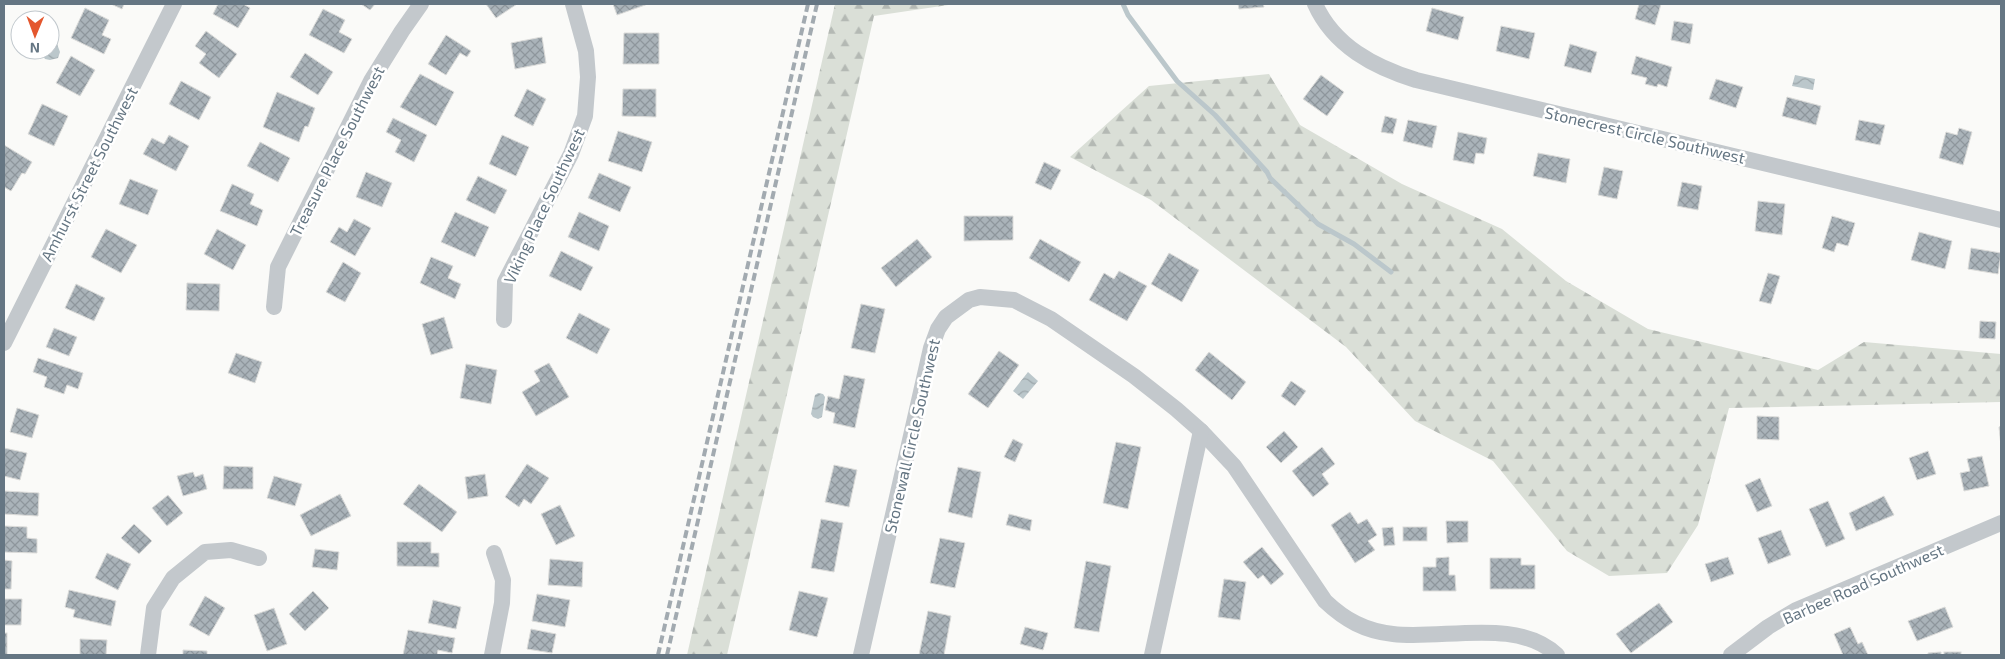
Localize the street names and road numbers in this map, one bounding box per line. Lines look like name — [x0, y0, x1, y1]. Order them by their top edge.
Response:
street label: Treasure Place Southwest — [285, 63, 388, 239]
street label: Amhurst Street Southwest — [36, 83, 141, 264]
street label: Stonecrest Circle Southwest — [1543, 102, 1747, 167]
street label: Viking Place Southwest — [499, 125, 588, 286]
street label: Stonewall Circle Southwest — [880, 337, 943, 535]
street label: Barbee Road Southwest — [1779, 539, 1946, 628]

